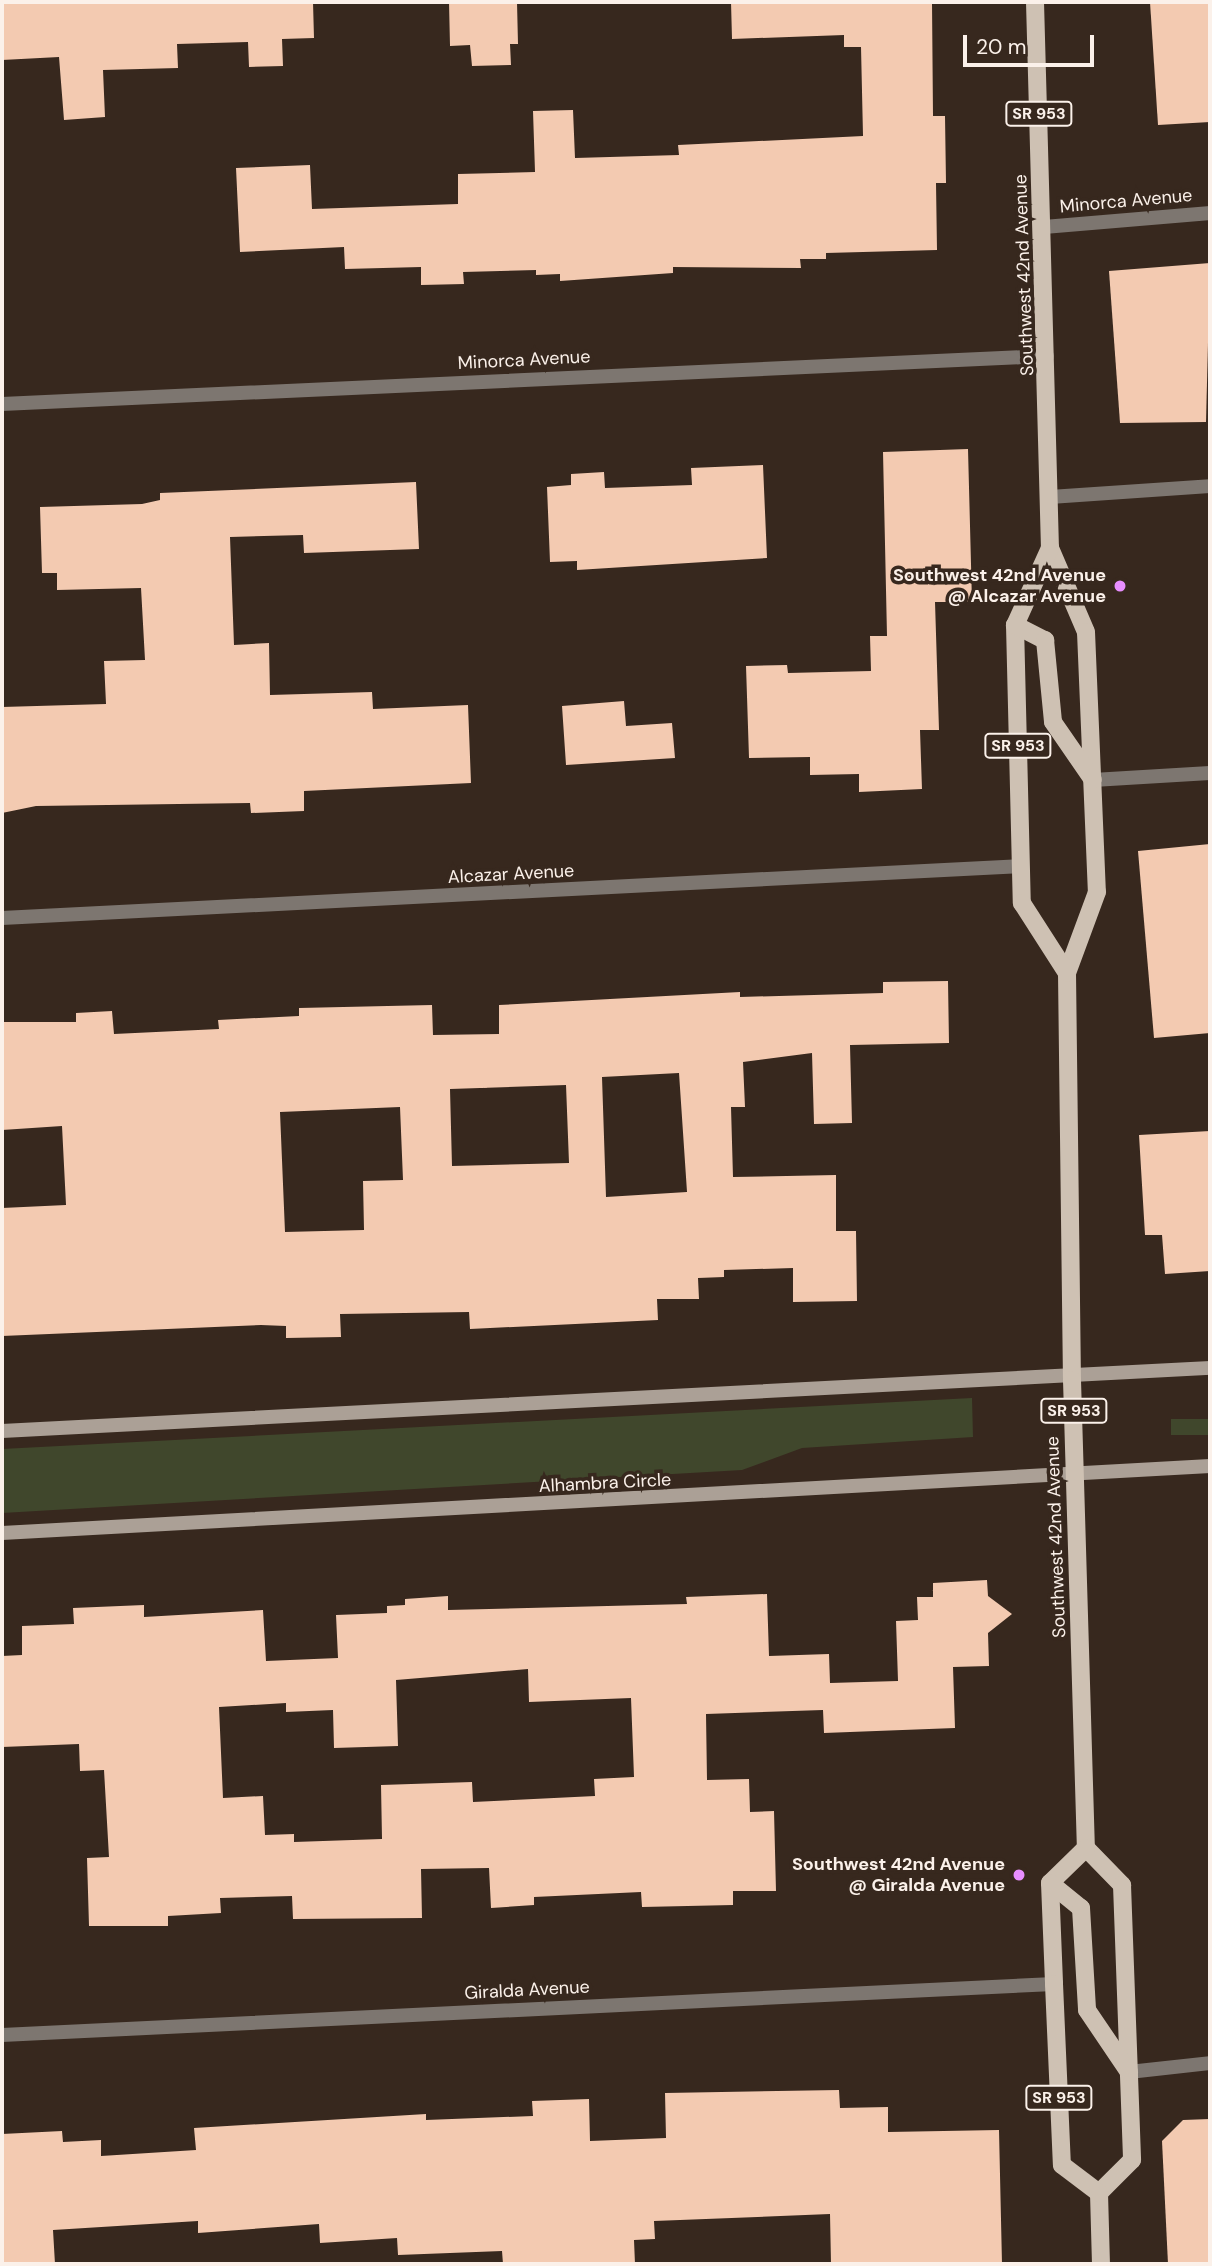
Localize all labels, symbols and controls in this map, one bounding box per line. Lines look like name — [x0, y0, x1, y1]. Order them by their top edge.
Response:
scale bar — [967, 21, 1098, 65]
text: 20 m — [976, 33, 1027, 61]
road number: SR 953 — [1004, 102, 1074, 126]
street label: Southwest 42nd Avenue — [1010, 174, 1038, 376]
street label: Minorca Avenue — [1059, 184, 1193, 218]
street label: Minorca Avenue — [457, 346, 591, 374]
place label: Southwest 42nd Avenue @ Alcazar Avenue — [893, 565, 1106, 608]
marker: Southwest 42nd Avenue @ Alcazar Avenue — [1112, 578, 1128, 594]
road number: SR 953 — [983, 734, 1053, 758]
street label: Alcazar Avenue — [447, 860, 575, 888]
road number: SR 953 — [1039, 1399, 1109, 1424]
street label: Southwest 42nd Avenue — [1042, 1436, 1070, 1638]
street label: Alhambra Circle — [538, 1469, 672, 1497]
place label: Southwest 42nd Avenue @ Giralda Avenue — [792, 1854, 1005, 1896]
marker: Southwest 42nd Avenue @ Giralda Avenue — [1011, 1867, 1027, 1883]
street label: Giralda Avenue — [464, 1976, 590, 2004]
road number: SR 953 — [1024, 2086, 1094, 2110]

